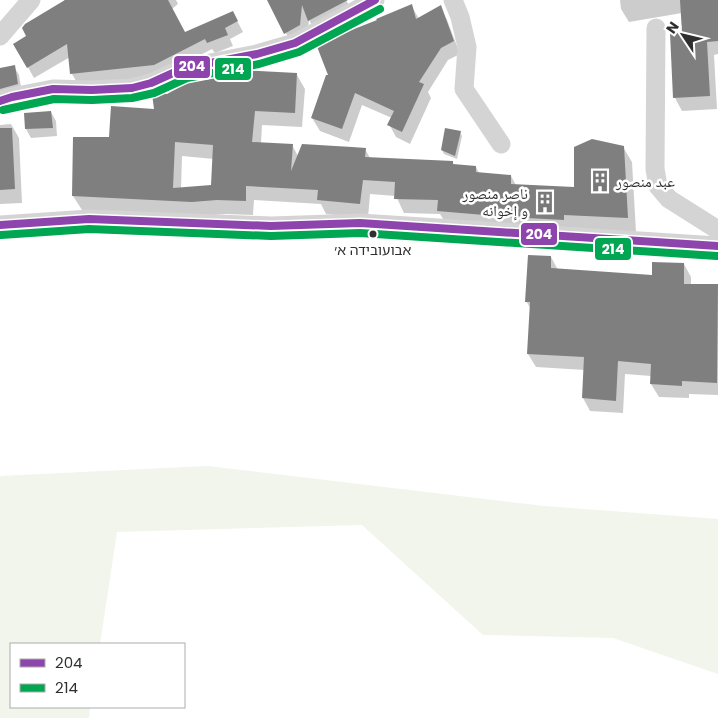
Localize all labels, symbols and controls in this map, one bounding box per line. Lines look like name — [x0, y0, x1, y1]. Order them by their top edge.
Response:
north arrow — [658, 10, 708, 60]
text: N — [661, 17, 684, 38]
line badge: 204 — [173, 55, 211, 79]
text: 204 — [179, 56, 205, 76]
line badge: 214 — [214, 57, 252, 81]
text: 214 — [222, 59, 244, 79]
building icon: عبد منصور — [587, 168, 613, 194]
place label: عبد منصور — [615, 171, 675, 192]
place label: ناصر منصور و إخوانه — [462, 183, 528, 221]
building icon: ناصر منصور و إخوانه — [532, 189, 558, 215]
line badge: 204 — [520, 222, 558, 246]
text: 204 — [526, 224, 552, 244]
marker: אבועובידה א׳ — [368, 229, 378, 239]
line badge: 214 — [594, 237, 632, 261]
text: 214 — [602, 239, 624, 259]
place label: אבועובידה א׳ — [335, 240, 412, 260]
legend — [10, 643, 185, 708]
text: 204 — [55, 652, 82, 673]
text: 214 — [55, 677, 78, 698]

